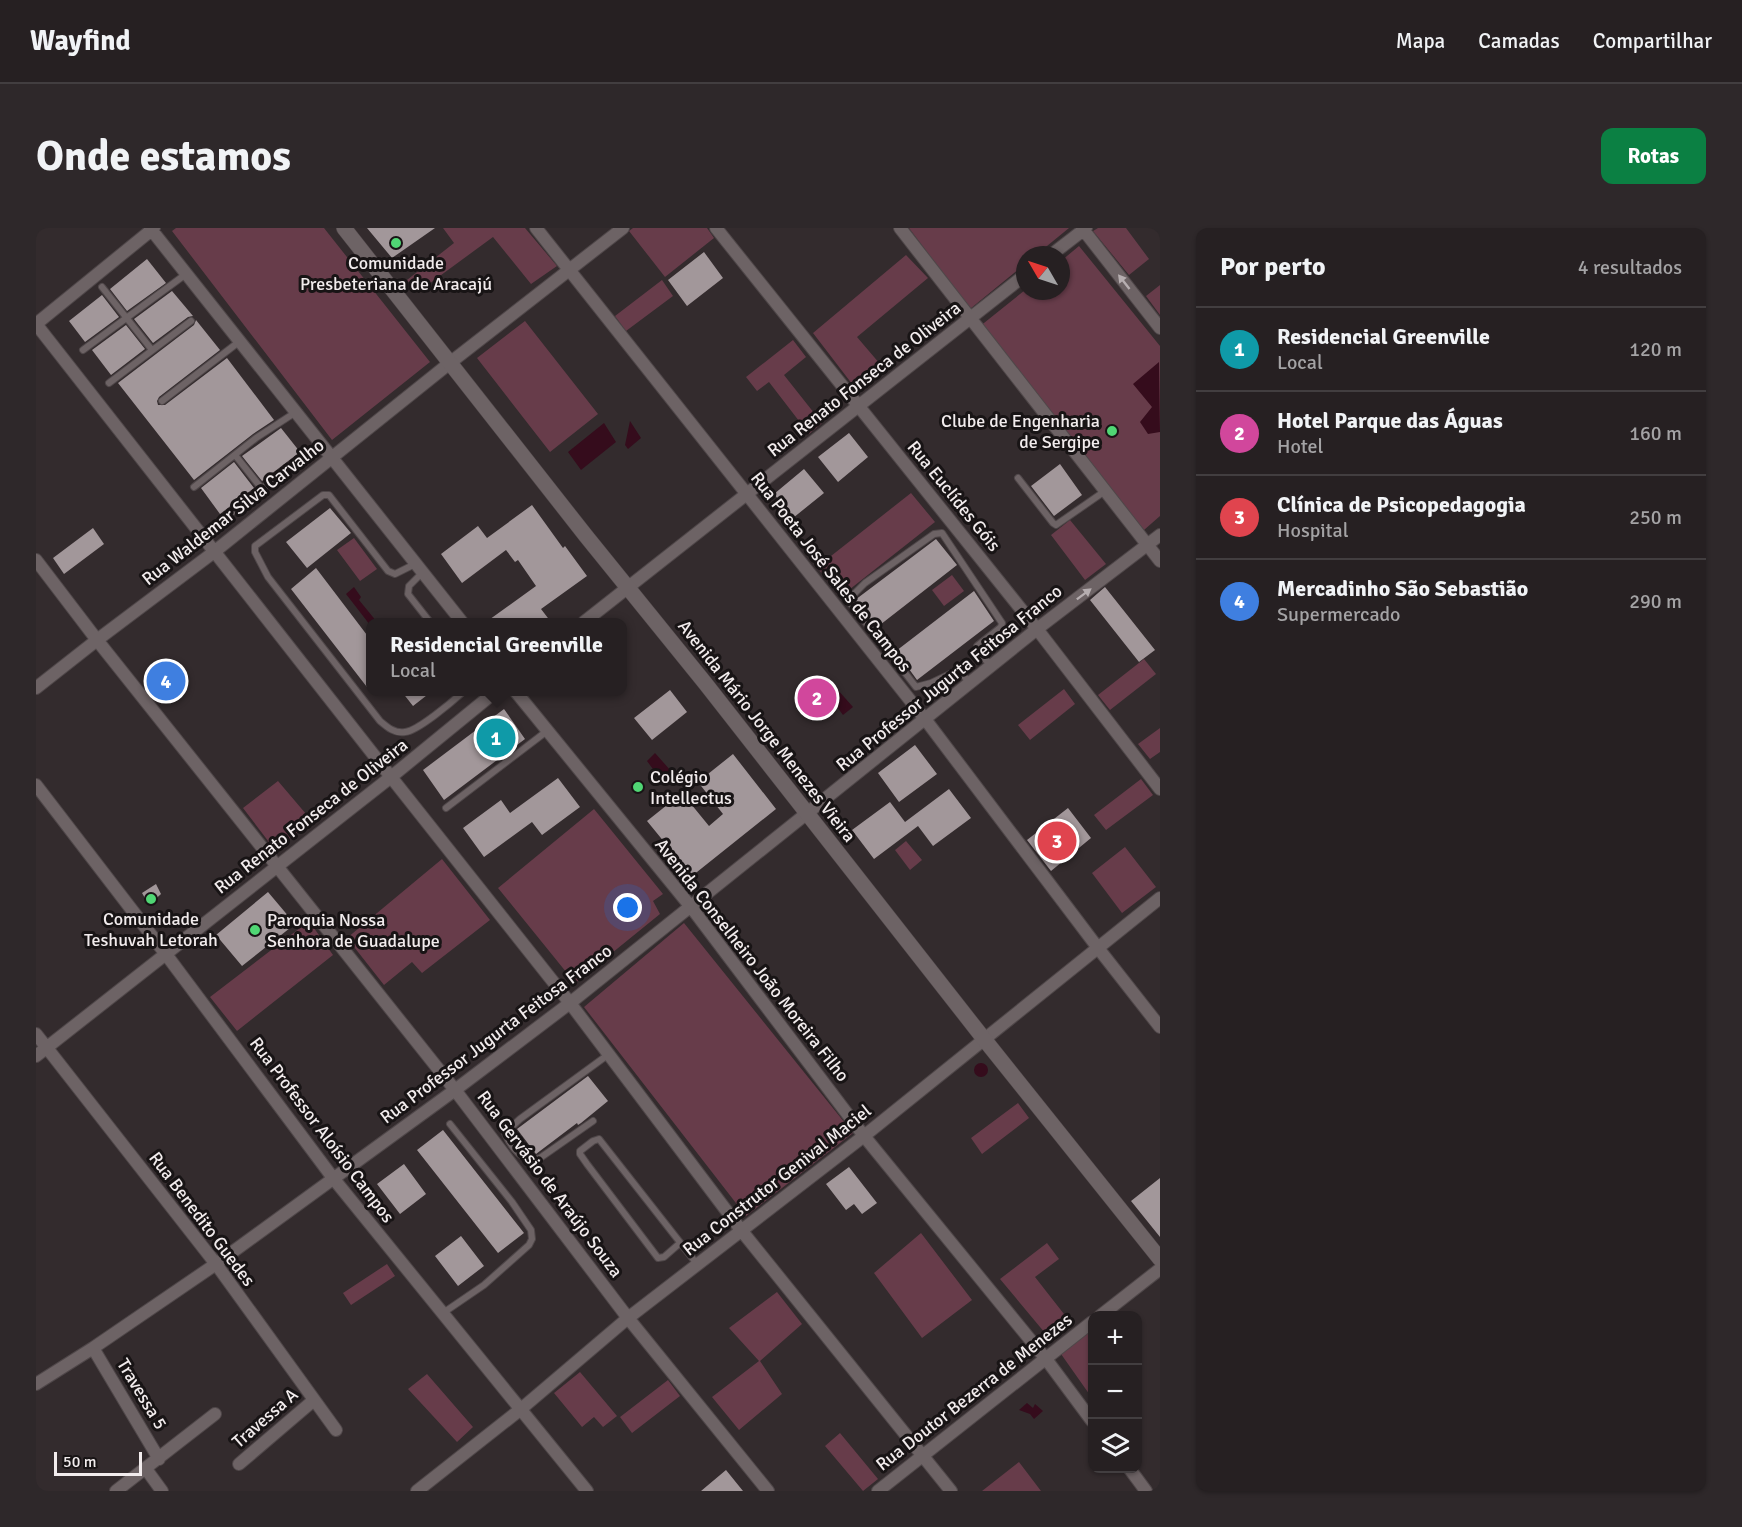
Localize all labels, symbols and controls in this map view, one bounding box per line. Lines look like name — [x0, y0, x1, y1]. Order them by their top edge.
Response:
text: Wayfind — [30, 24, 131, 58]
text: Mapa — [1396, 28, 1445, 54]
text: Camadas — [1478, 28, 1560, 54]
text: Compartilhar — [1593, 28, 1712, 54]
button: Rotas — [1601, 128, 1706, 184]
text: Onde estamos — [36, 131, 291, 182]
marker: Comunidade Presbeteriana de Aracajú — [389, 236, 403, 250]
north arrow — [1016, 246, 1070, 300]
text: Por perto — [1220, 251, 1326, 283]
place label: Comunidade Presbeteriana de Aracajú — [300, 252, 492, 295]
text: 4 resultados — [1578, 255, 1682, 280]
one-way arrow — [1119, 275, 1131, 290]
street label: Rua Renato Fonseca de Oliveira — [763, 297, 965, 461]
text: Residencial Greenville — [1277, 323, 1490, 350]
text: 1 — [1234, 337, 1245, 362]
text: 120 m — [1629, 337, 1682, 362]
text: Local — [1277, 350, 1323, 375]
text: Hotel Parque das Águas — [1277, 407, 1503, 434]
place label: Clube de Engenharia de Sergipe — [941, 410, 1100, 453]
text: 2 — [1234, 421, 1245, 446]
text: 160 m — [1629, 421, 1682, 446]
marker: Clube de Engenharia de Sergipe — [1105, 424, 1119, 438]
street label: Rua Waldemar Silva Carvalho — [138, 434, 328, 590]
text: Hotel — [1277, 434, 1323, 459]
street label: Rua Euclídes Góis — [903, 436, 1005, 556]
street label: Rua Poeta José Sales de Campos — [746, 468, 916, 676]
text: Clínica de Psicopedagogia — [1277, 491, 1526, 518]
text: 3 — [1234, 505, 1245, 530]
text: 250 m — [1629, 505, 1682, 530]
text: Hospital — [1277, 518, 1349, 543]
text: Mercadinho São Sebastião — [1277, 575, 1528, 602]
street label: Rua Professor Jugurta Feitosa Franco — [832, 580, 1066, 776]
one-way arrow — [1076, 588, 1091, 600]
text: 4 — [1234, 589, 1245, 614]
text: 290 m — [1629, 589, 1682, 614]
text: Supermercado — [1277, 602, 1400, 627]
street label: Avenida Mário Jorge Menezes Vieira — [673, 616, 861, 846]
popup — [366, 618, 627, 696]
text: Residencial Greenville — [390, 631, 603, 658]
pin: 4 — [146, 658, 186, 704]
text: Local — [390, 658, 436, 683]
pin: 2 — [798, 676, 836, 720]
pin: 1 — [476, 716, 516, 760]
street label: Rua Renato Fonseca de Oliveira — [210, 734, 412, 898]
place label: Colégio Intellectus — [650, 766, 732, 809]
marker: Colégio Intellectus — [631, 780, 645, 794]
pin: 3 — [1038, 818, 1076, 864]
street label: Avenida Conselheiro João Moreira Filho — [650, 834, 854, 1086]
marker: Comunidade Teshuvah Letorah — [144, 892, 158, 906]
your location — [613, 893, 642, 922]
place label: Comunidade Teshuvah Letorah — [84, 908, 218, 951]
place label: Paroquia Nossa Senhora de Guadalupe — [267, 909, 440, 952]
marker: Paroquia Nossa Senhora de Guadalupe — [248, 923, 262, 937]
street label: Rua Professor Jugurta Feitosa Franco — [376, 940, 616, 1128]
street label: Rua Professor Aloísio Campos — [245, 1033, 399, 1227]
street label: Rua Gervásio de Araújo Souza — [473, 1086, 627, 1282]
street label: Rua Construtor Genival Maciel — [678, 1100, 876, 1260]
street label: Rua Benedito Guedes — [144, 1147, 260, 1291]
street label: Rua Doutor Bezerra de Menezes — [872, 1309, 1077, 1475]
map controls — [1088, 1311, 1142, 1473]
button: + — [1088, 1311, 1142, 1365]
street label: Travessa 5 — [112, 1355, 172, 1433]
button: − — [1088, 1365, 1142, 1419]
street label: Travessa A — [228, 1383, 302, 1453]
button: layers — [1088, 1419, 1142, 1473]
scale bar — [54, 1449, 142, 1476]
text: 50 m — [63, 1452, 97, 1472]

